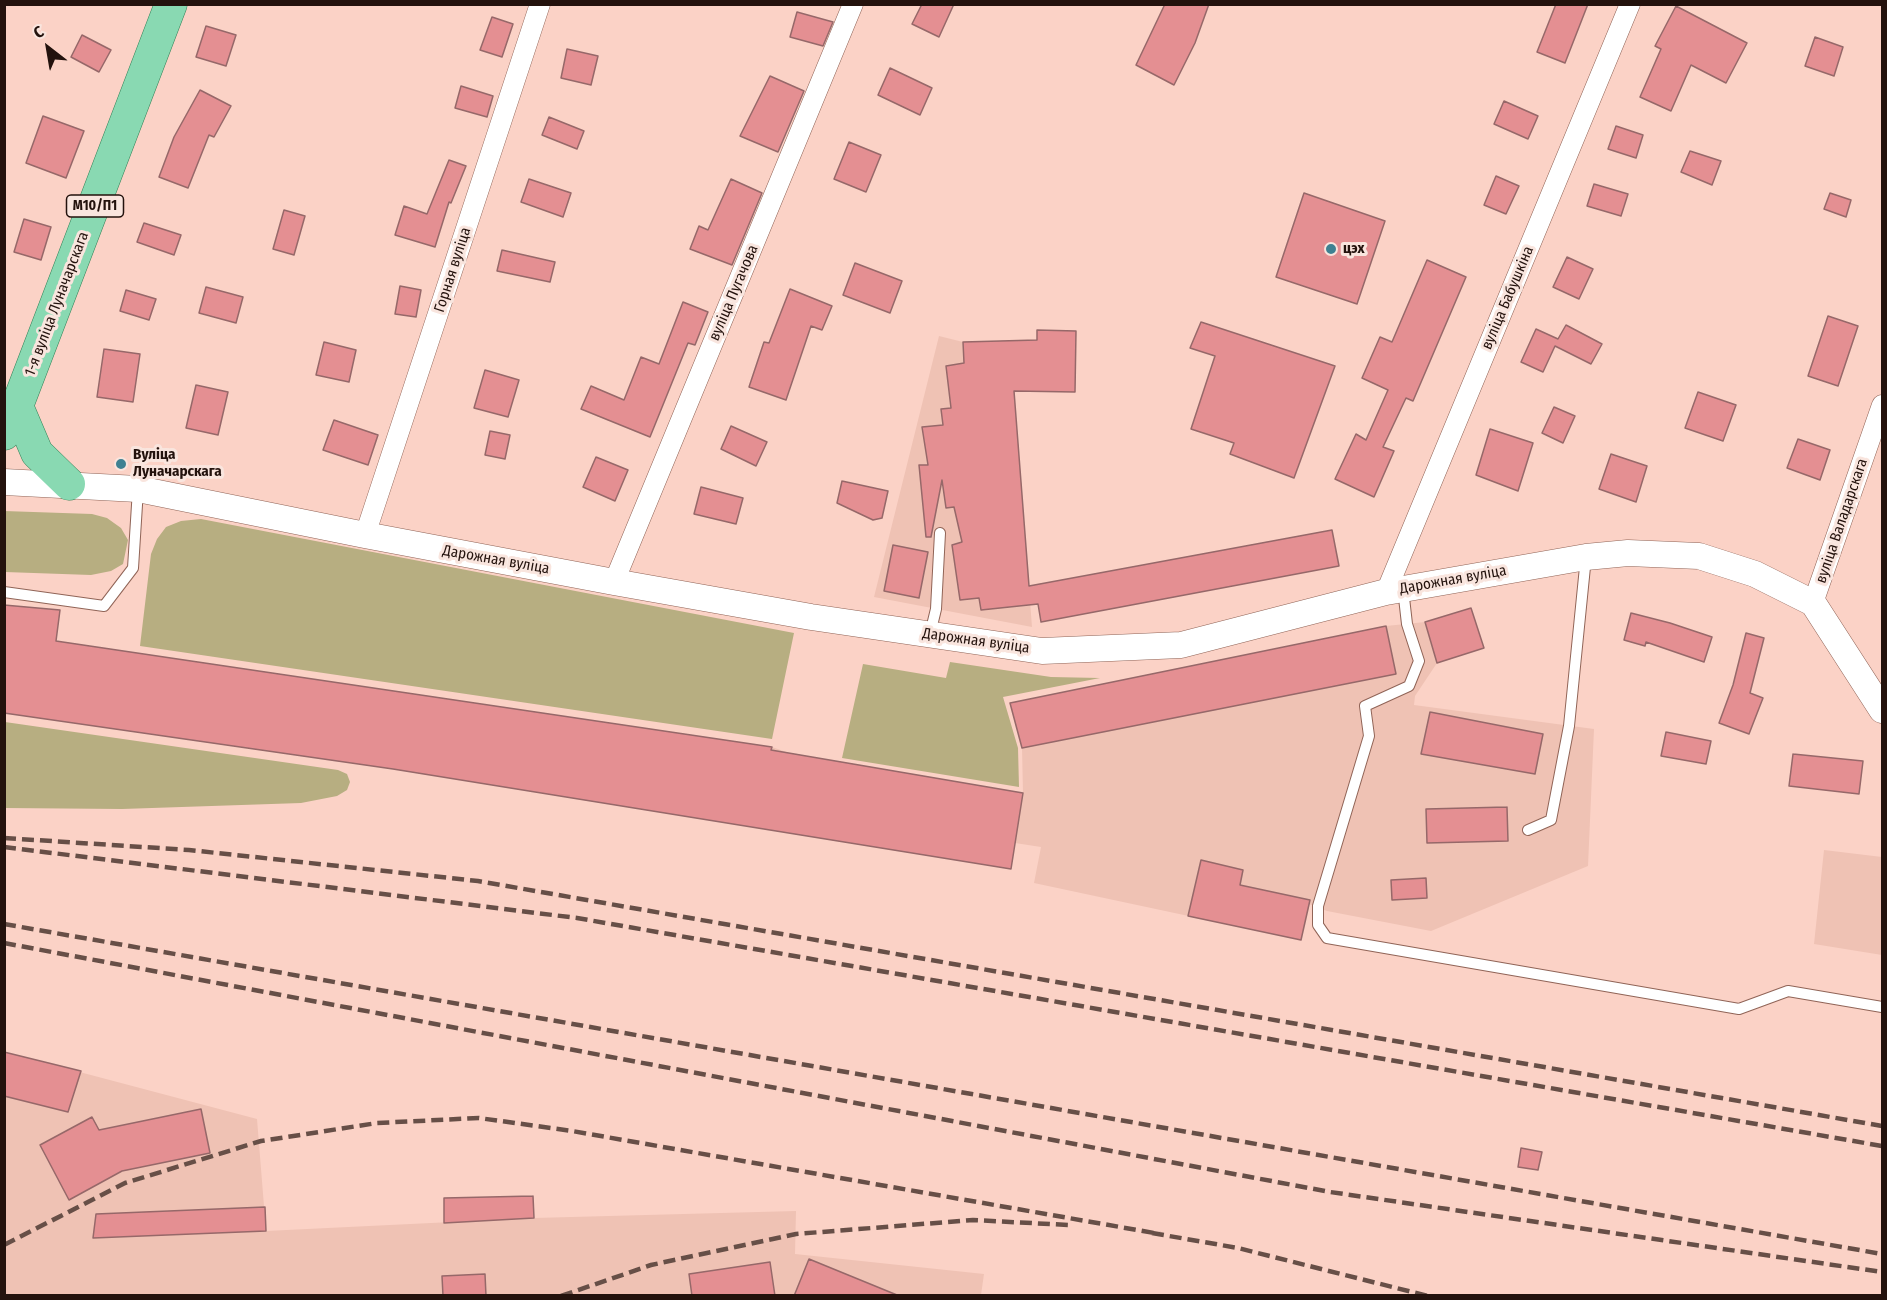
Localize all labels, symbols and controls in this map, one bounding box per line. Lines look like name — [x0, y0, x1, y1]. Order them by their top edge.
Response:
north arrow — [18, 18, 78, 78]
text: С — [30, 22, 47, 42]
road number: М10/П1 — [66, 195, 124, 217]
street label: Горная вуліца — [431, 225, 475, 315]
street label: 1-я вуліца Луначарскага — [21, 229, 93, 379]
place label: цэх — [1343, 240, 1365, 258]
street label: вуліца Пугачова — [706, 242, 762, 344]
marker: цэх — [1324, 242, 1338, 256]
street label: вуліца Бабушкіна — [1478, 244, 1538, 352]
place label: Вуліца Луначарскага — [133, 446, 222, 481]
street label: вуліца Валадарскага — [1812, 456, 1872, 586]
marker: Вуліца Луначарскага — [114, 457, 128, 471]
street label: Дарожная вуліца — [441, 542, 551, 578]
street label: Дарожная вуліца — [1398, 562, 1508, 598]
street label: Дарожная вуліца — [921, 625, 1031, 657]

